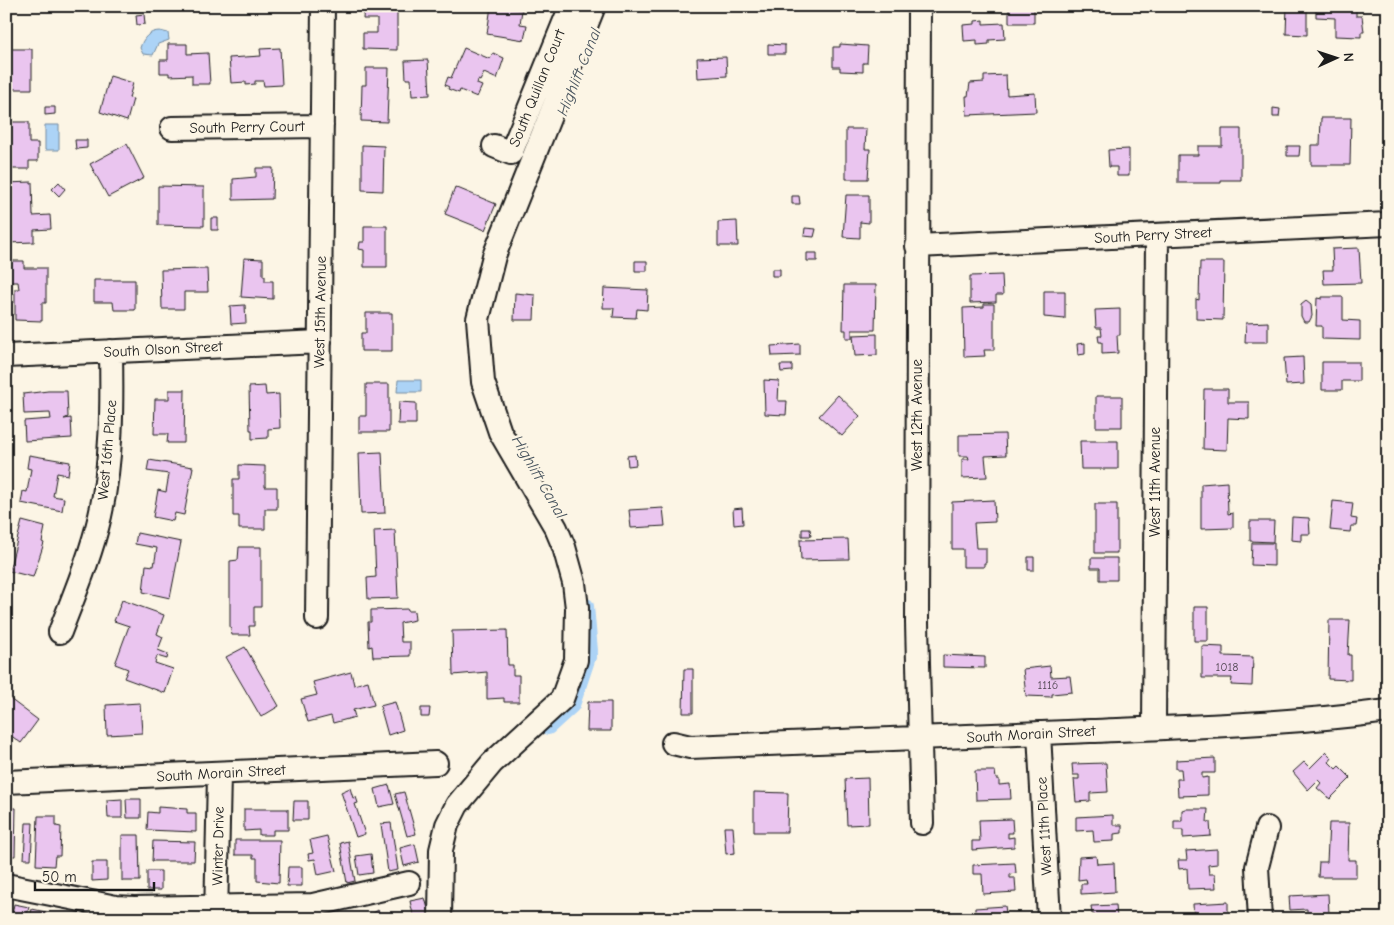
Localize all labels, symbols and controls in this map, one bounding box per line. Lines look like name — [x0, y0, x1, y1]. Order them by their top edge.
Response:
water label: Highlift Canal — [553, 25, 605, 118]
street label: South Quillan Court — [505, 26, 569, 150]
north arrow — [1312, 32, 1362, 82]
text: N — [1340, 52, 1357, 62]
street label: South Perry Court — [189, 117, 305, 137]
street label: South Perry Street — [1094, 223, 1213, 247]
street label: West 15th Avenue — [310, 255, 330, 368]
street label: South Olson Street — [103, 337, 224, 361]
street label: West 12th Avenue — [908, 359, 926, 471]
street label: West 16th Place — [94, 399, 120, 501]
street label: West 11th Avenue — [1146, 427, 1164, 537]
water label: Highlift Canal — [508, 432, 570, 522]
house number: 1018 — [1216, 660, 1239, 674]
house number: 1116 — [1038, 678, 1058, 692]
street label: South Morain Street — [966, 722, 1097, 746]
street label: South Morain Street — [156, 761, 287, 785]
street label: West 11th Place — [1032, 776, 1056, 876]
street label: Winter Drive — [208, 806, 228, 886]
scale bar — [35, 860, 154, 892]
text: 50 m — [42, 868, 77, 886]

